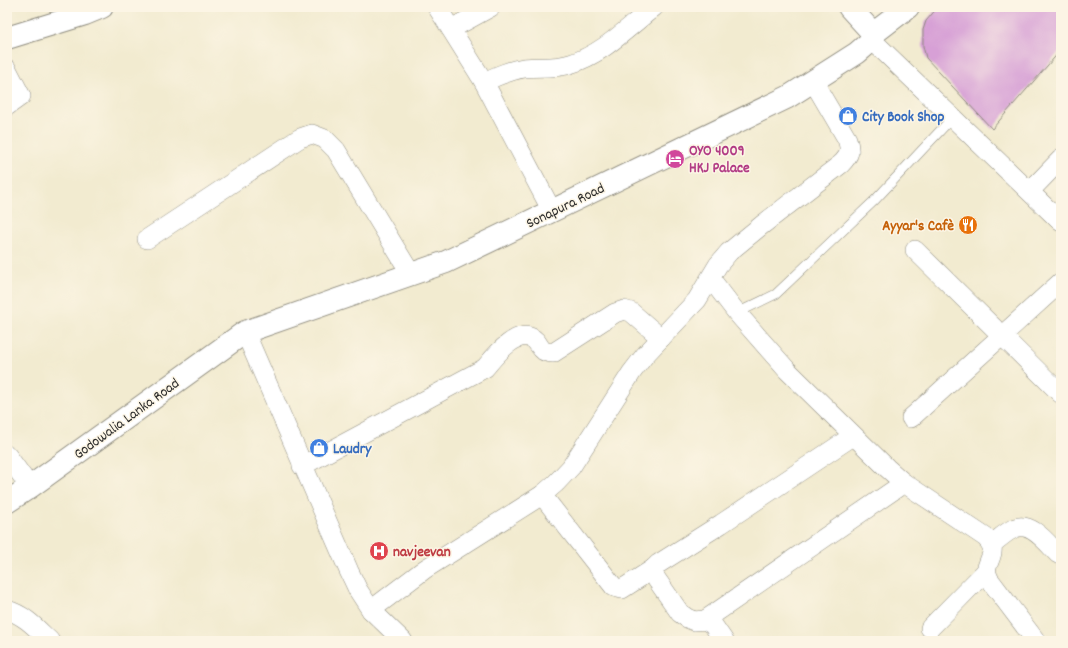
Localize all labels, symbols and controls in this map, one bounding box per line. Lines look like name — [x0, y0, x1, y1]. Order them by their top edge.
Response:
shop icon: City Book Shop — [837, 105, 859, 127]
place label: City Book Shop — [862, 107, 944, 129]
place label: OYO 4009 HKJ Palace — [689, 141, 750, 180]
hotel icon: OYO 4009 HKJ Palace — [664, 148, 686, 170]
street label: Sonapura Road — [523, 178, 609, 235]
restaurant icon: Ayyar's Cafè — [957, 214, 979, 236]
place label: Ayyar's Cafè — [882, 216, 955, 238]
street label: Godowalia Lanka Road — [70, 374, 185, 466]
shop icon: Laudry — [308, 437, 330, 459]
place label: Laudry — [333, 439, 372, 461]
hospital icon: navjeevan — [368, 540, 390, 562]
place label: navjeevan — [393, 542, 451, 564]

